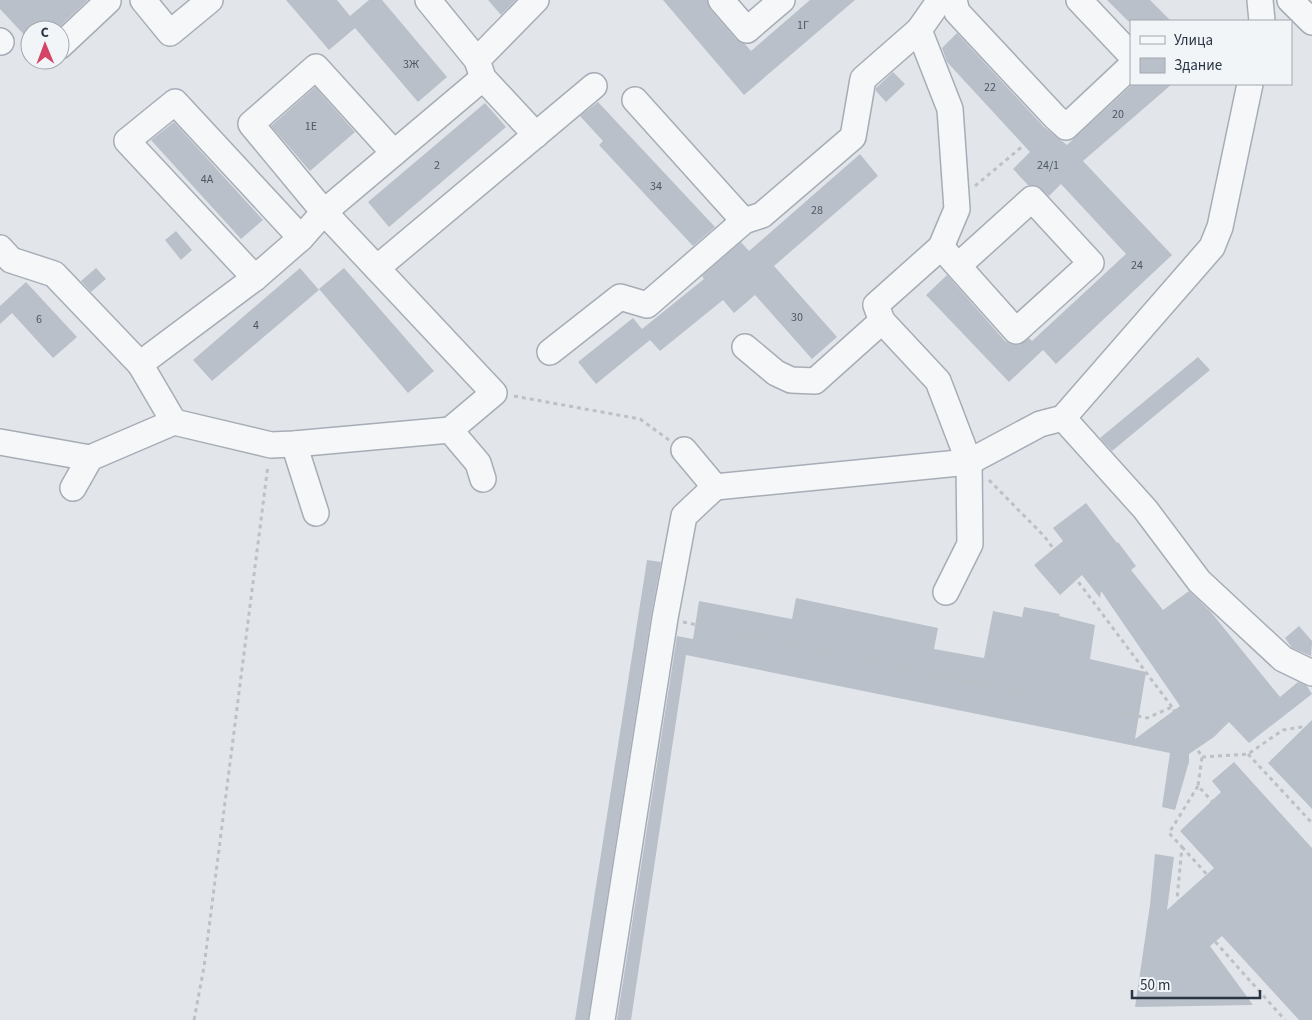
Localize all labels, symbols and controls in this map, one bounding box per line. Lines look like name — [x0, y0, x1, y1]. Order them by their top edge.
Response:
house number: 1Г — [797, 17, 809, 34]
north arrow — [20, 20, 70, 70]
legend — [1130, 20, 1292, 85]
text: С — [41, 23, 49, 43]
text: Улица — [1174, 30, 1213, 51]
text: Здание — [1174, 55, 1222, 76]
house number: 3Ж — [403, 56, 419, 73]
house number: 22 — [984, 79, 996, 96]
house number: 20 — [1112, 106, 1124, 123]
house number: 1Е — [305, 118, 317, 135]
house number: 2 — [434, 157, 440, 174]
house number: 24/1 — [1037, 157, 1059, 174]
house number: 4А — [201, 171, 214, 188]
house number: 34 — [650, 178, 662, 195]
house number: 28 — [811, 202, 823, 219]
house number: 24 — [1131, 257, 1143, 274]
house number: 30 — [791, 309, 803, 326]
house number: 6 — [36, 311, 42, 328]
house number: 4 — [253, 317, 259, 334]
scale bar — [1132, 968, 1260, 1000]
text: 50 m — [1140, 975, 1170, 996]

